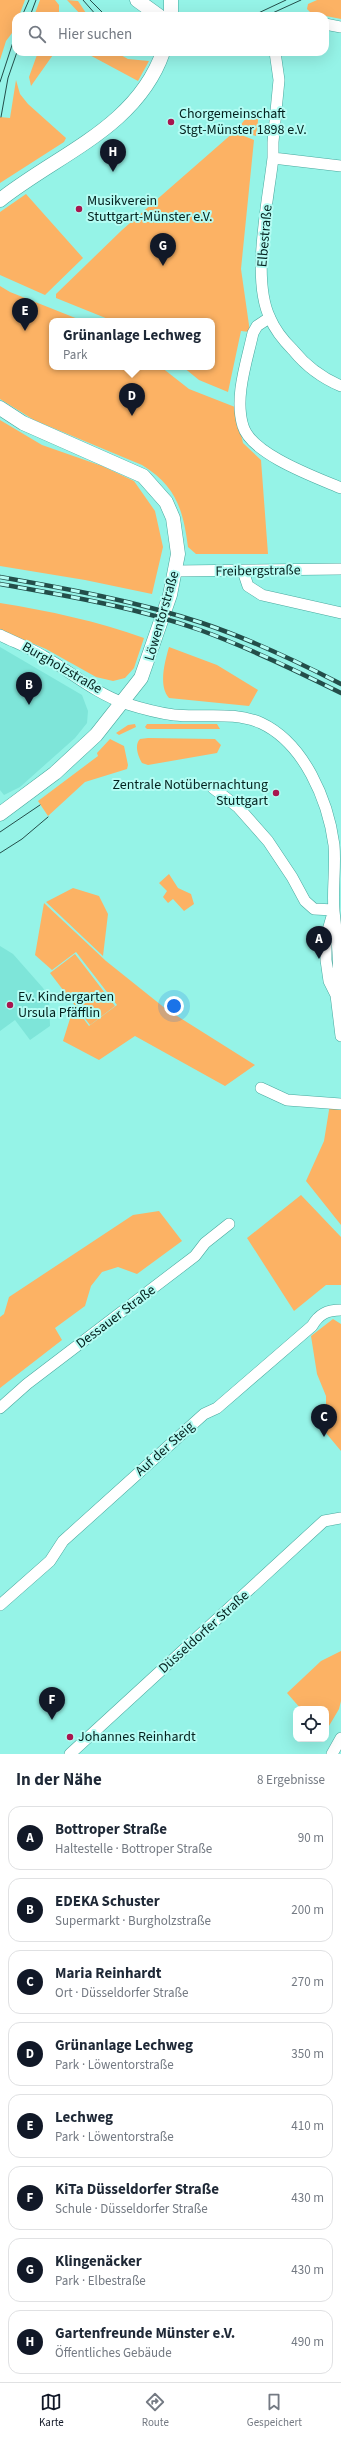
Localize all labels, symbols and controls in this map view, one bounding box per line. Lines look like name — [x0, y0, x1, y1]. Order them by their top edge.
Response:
search box — [12, 12, 329, 56]
icon: search — [26, 23, 48, 45]
text: Hier suchen — [58, 24, 132, 45]
place label: Chorgemeinschaft Stgt-Münster 1898 e.V. — [179, 104, 307, 140]
marker: Chorgemeinschaft Stgt-Münster 1898 e.V. — [166, 117, 176, 127]
pin: H — [100, 139, 126, 172]
place label: Musikverein Stuttgart-Münster e.V. — [87, 191, 213, 227]
marker: Musikverein Stuttgart-Münster e.V. — [74, 204, 84, 214]
street label: Elbestraße — [252, 204, 278, 268]
pin: G — [150, 233, 176, 266]
pin: E — [12, 298, 38, 331]
popup — [49, 318, 215, 370]
text: Grünanlage Lechweg — [63, 325, 201, 346]
text: Park — [63, 346, 87, 364]
pin: D — [119, 383, 145, 416]
street label: Freibergstraße — [215, 560, 301, 582]
street label: Löwentorstraße — [140, 569, 184, 663]
street label: Burgholzstraße — [19, 638, 105, 698]
pin: B — [16, 672, 42, 705]
place label: Zentrale Notübernachtung Stuttgart — [112, 775, 268, 811]
marker: Zentrale Notübernachtung Stuttgart — [271, 788, 281, 798]
pin: A — [306, 926, 332, 959]
place label: Ev. Kindergarten Ursula Pfäfflin — [18, 987, 114, 1023]
your location — [164, 996, 184, 1016]
marker: Ev. Kindergarten Ursula Pfäfflin — [5, 1000, 15, 1010]
street label: Dessauer Straße — [72, 1280, 160, 1354]
pin: C — [311, 1404, 337, 1437]
street label: Auf der Steig — [131, 1417, 199, 1481]
street label: Düsseldorfer Straße — [154, 1586, 254, 1678]
pin: F — [39, 1687, 65, 1720]
map controls — [293, 1706, 329, 1742]
button: locate — [293, 1706, 329, 1742]
place label: Johannes Reinhardt — [78, 1727, 196, 1747]
marker: Johannes Reinhardt — [65, 1732, 75, 1742]
text: In der Nähe — [16, 1768, 102, 1792]
text: 8 Ergebnisse — [257, 1771, 325, 1789]
text: Bottroper Straße — [55, 1819, 167, 1840]
text: A — [26, 1829, 34, 1847]
text: 90 m — [298, 1829, 324, 1847]
text: Haltestelle · Bottroper Straße — [55, 1840, 212, 1858]
text: EDEKA Schuster — [55, 1891, 160, 1912]
text: B — [26, 1901, 34, 1919]
text: 200 m — [291, 1901, 324, 1919]
text: Supermarkt · Burgholzstraße — [55, 1912, 211, 1930]
text: Maria Reinhardt — [55, 1963, 162, 1984]
text: C — [26, 1973, 34, 1991]
text: 270 m — [291, 1973, 324, 1991]
text: Ort · Düsseldorfer Straße — [55, 1984, 188, 2002]
text: Grünanlage Lechweg — [55, 2035, 193, 2056]
text: D — [26, 2045, 34, 2063]
text: 350 m — [291, 2045, 324, 2063]
text: Park · Löwentorstraße — [55, 2056, 174, 2074]
text: Lechweg — [55, 2107, 113, 2128]
text: E — [26, 2117, 34, 2135]
text: 410 m — [291, 2117, 324, 2135]
text: Park · Löwentorstraße — [55, 2128, 174, 2146]
text: KiTa Düsseldorfer Straße — [55, 2179, 219, 2200]
text: F — [27, 2189, 33, 2207]
text: 430 m — [291, 2189, 324, 2207]
text: Schule · Düsseldorfer Straße — [55, 2200, 208, 2218]
text: Klingenäcker — [55, 2251, 142, 2272]
text: G — [26, 2261, 34, 2279]
text: 430 m — [291, 2261, 324, 2279]
text: Park · Elbestraße — [55, 2272, 146, 2290]
text: Gartenfreunde Münster e.V. — [55, 2323, 235, 2344]
text: H — [26, 2333, 34, 2351]
text: 490 m — [291, 2333, 324, 2351]
text: Öffentliches Gebäude — [55, 2344, 172, 2362]
tab: Karte — [39, 2391, 64, 2430]
tab: Route — [142, 2391, 169, 2430]
tab: Gespeichert — [247, 2391, 302, 2430]

